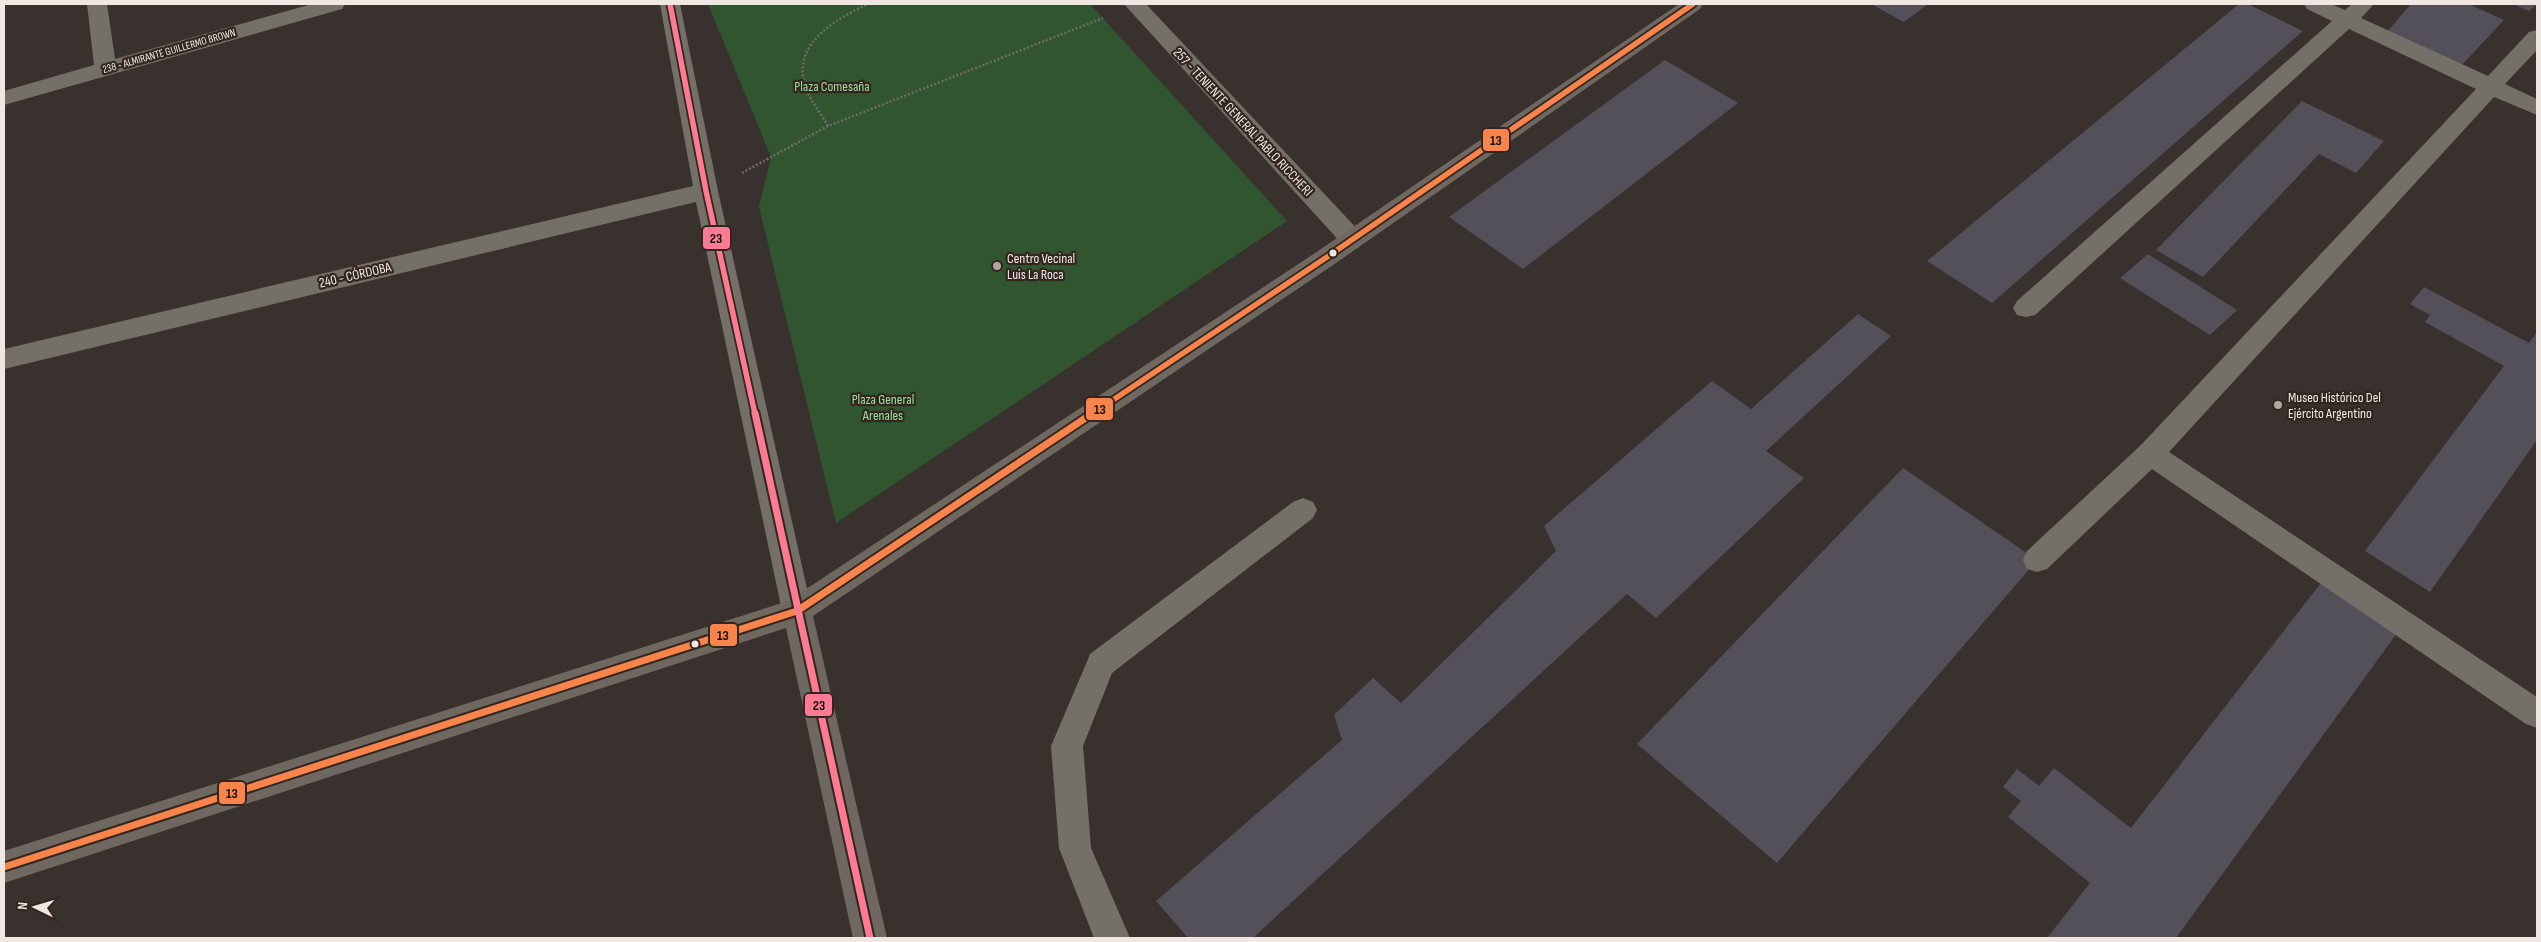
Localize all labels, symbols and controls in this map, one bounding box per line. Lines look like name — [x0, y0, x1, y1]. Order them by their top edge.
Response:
street label: 238 - ALMIRANTE GUILLERMO BROWN — [101, 26, 237, 76]
street label: 257 - TENIENTE GENERAL PABLO RICCHERI — [1170, 44, 1316, 200]
park label: Plaza Comesaña — [794, 78, 870, 95]
line badge: 13 — [1482, 128, 1510, 152]
text: 13 — [1490, 132, 1502, 149]
line badge: 23 — [702, 226, 731, 250]
text: 23 — [710, 230, 722, 247]
unlabelled marker — [1328, 248, 1338, 258]
place label: Centro Vecinal Luis La Roca — [1007, 250, 1075, 283]
street label: 240 - CÓRDOBA — [317, 258, 394, 292]
marker: Centro Vecinal Luis La Roca — [991, 260, 1003, 272]
place label: Museo Histórico Del Ejército Argentino — [2288, 389, 2381, 422]
park label: Plaza General Arenales — [852, 391, 914, 424]
line badge: 13 — [1085, 397, 1114, 421]
marker: Museo Histórico Del Ejército Argentino — [2272, 399, 2284, 411]
text: 13 — [1094, 401, 1106, 418]
line badge: 13 — [709, 623, 738, 647]
text: 13 — [717, 627, 729, 644]
unlabelled marker — [690, 639, 700, 649]
line badge: 23 — [804, 693, 833, 717]
text: 23 — [813, 697, 825, 714]
line badge: 13 — [218, 781, 246, 805]
text: 13 — [226, 785, 238, 802]
north arrow — [10, 882, 60, 932]
text: N — [14, 901, 31, 910]

